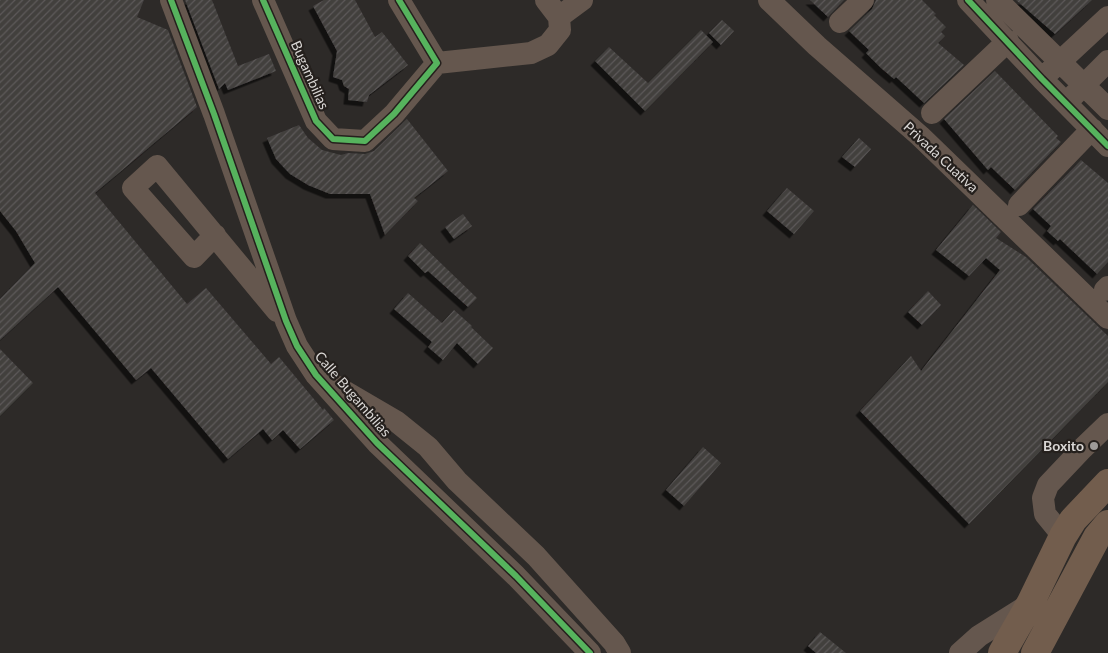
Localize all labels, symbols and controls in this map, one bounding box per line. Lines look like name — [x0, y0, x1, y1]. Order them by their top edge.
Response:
street label: Bugambilias — [288, 38, 333, 112]
street label: Privada Cuativa — [901, 118, 982, 196]
street label: Calle Bugambilias — [312, 348, 395, 440]
place label: Boxito — [1043, 437, 1084, 454]
marker: Boxito — [1088, 440, 1100, 452]

